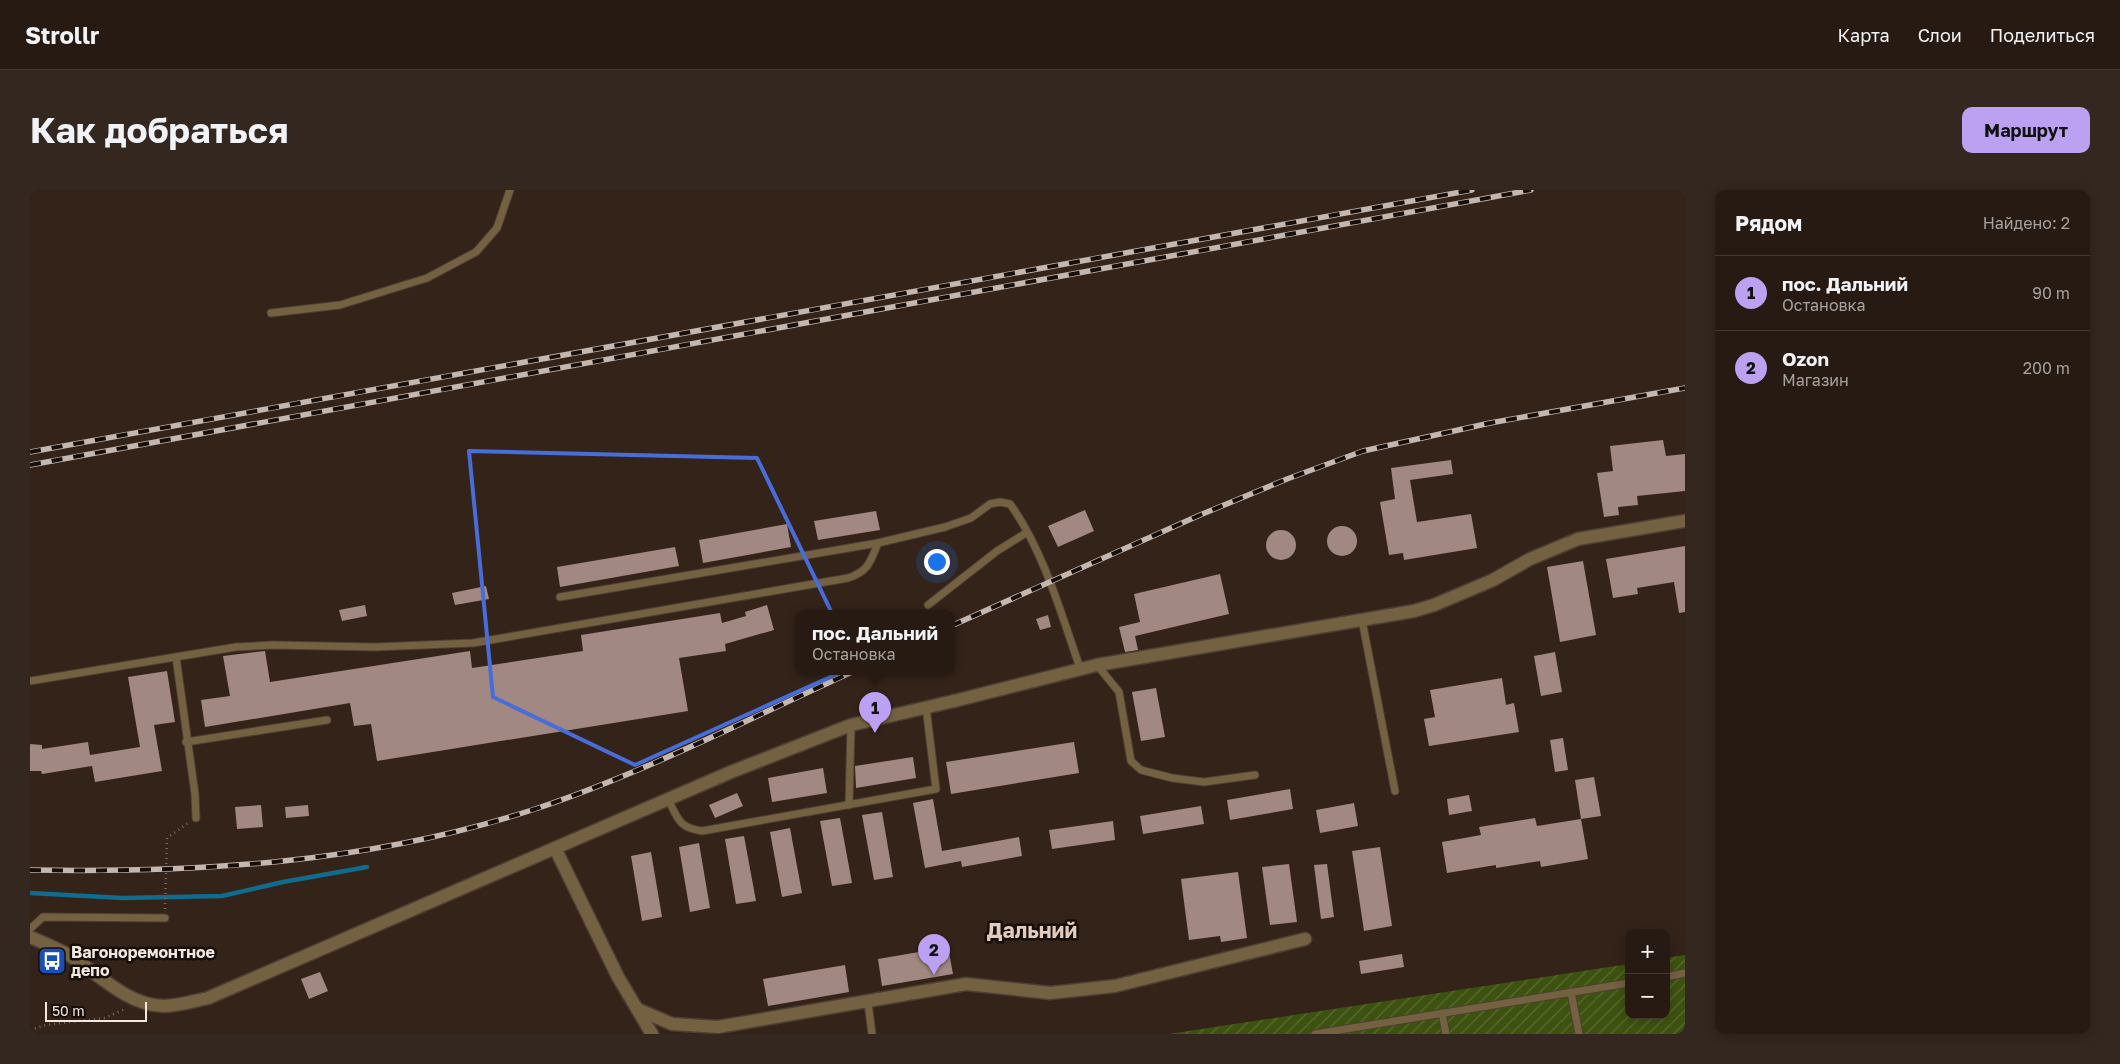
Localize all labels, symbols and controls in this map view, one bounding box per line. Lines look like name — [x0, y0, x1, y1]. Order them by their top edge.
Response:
text: Strollr — [25, 20, 99, 49]
text: Карта — [1838, 24, 1890, 46]
text: Слои — [1918, 24, 1962, 46]
text: Поделиться — [1990, 24, 2095, 46]
button: Маршрут — [1962, 107, 2090, 153]
text: Как добраться — [30, 109, 288, 151]
text: Рядом — [1735, 210, 1802, 236]
text: Найдено: 2 — [1983, 213, 2070, 233]
text: пос. Дальний — [1782, 272, 1908, 295]
text: 1 — [1747, 283, 1755, 303]
text: 90 m — [2032, 283, 2070, 303]
text: Остановка — [1782, 295, 1866, 315]
text: Ozon — [1782, 347, 1829, 370]
text: 2 — [1746, 358, 1756, 378]
text: 200 m — [2023, 358, 2070, 378]
text: Магазин — [1782, 370, 1849, 390]
your location — [924, 549, 950, 575]
popup — [795, 610, 955, 675]
text: пос. Дальний — [812, 621, 938, 644]
text: Остановка — [812, 644, 896, 664]
pin: 1 — [859, 692, 891, 733]
district label: Дальний — [987, 917, 1077, 943]
map controls — [1625, 929, 1670, 1019]
button: + — [1625, 929, 1670, 974]
pin: 2 — [918, 934, 950, 975]
place label: Вагоноремонтное депо — [71, 942, 215, 980]
bus stop icon: Вагоноремонтное депо — [37, 946, 67, 976]
button: − — [1625, 974, 1670, 1019]
scale bar — [45, 999, 148, 1022]
text: 50 m — [52, 1002, 85, 1019]

